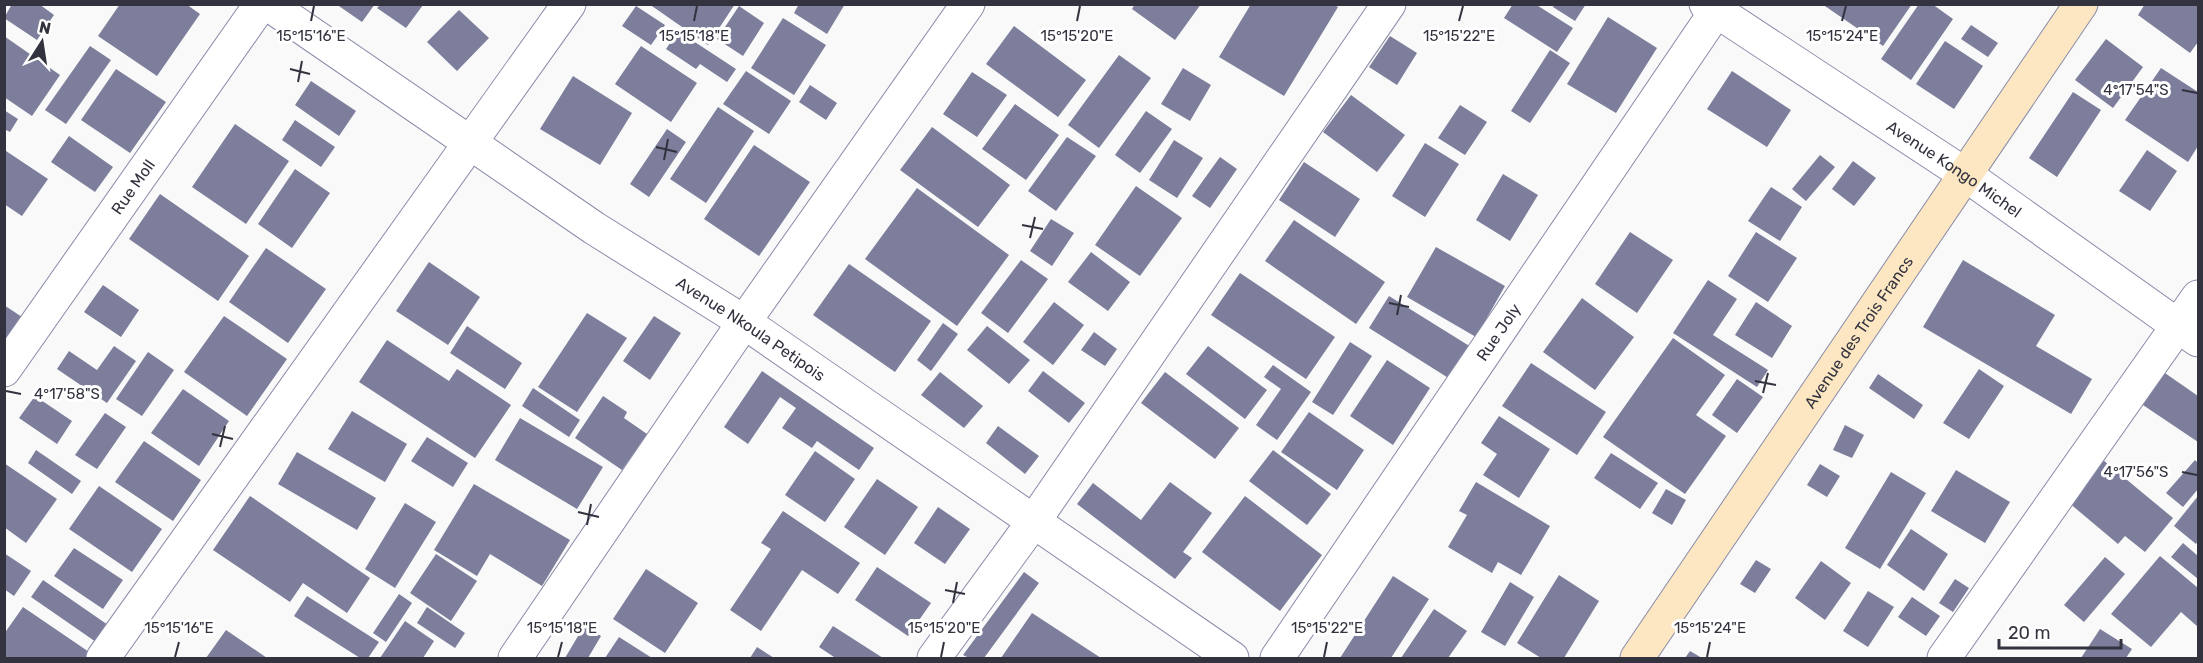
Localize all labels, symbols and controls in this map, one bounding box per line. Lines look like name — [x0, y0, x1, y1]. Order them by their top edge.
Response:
north arrow — [12, 12, 72, 72]
text: N — [37, 17, 53, 38]
text: 15°15'16"E — [276, 27, 346, 45]
text: 15°15'18"E — [659, 27, 729, 45]
text: 15°15'20"E — [1041, 27, 1113, 45]
text: 15°15'22"E — [1423, 27, 1495, 45]
text: 15°15'24"E — [1806, 27, 1878, 45]
text: 4°17'54"S — [2103, 81, 2169, 99]
street label: Avenue Kongo Michel — [1883, 116, 2025, 221]
street label: Rue Moll — [107, 156, 159, 218]
street label: Avenue des Trois Francs — [1800, 252, 1917, 412]
street label: Avenue Nkoula Petipois — [673, 273, 829, 385]
street label: Rue Joly — [1472, 300, 1525, 364]
text: 4°17'58"S — [34, 385, 100, 403]
text: 4°17'56"S — [2104, 463, 2168, 481]
scale bar — [1999, 612, 2120, 650]
text: 15°15'16"E — [144, 619, 214, 637]
text: 15°15'18"E — [527, 619, 597, 637]
text: 15°15'20"E — [908, 619, 980, 637]
text: 15°15'22"E — [1291, 619, 1363, 637]
text: 15°15'24"E — [1674, 619, 1746, 637]
text: 20 m — [2008, 622, 2050, 644]

